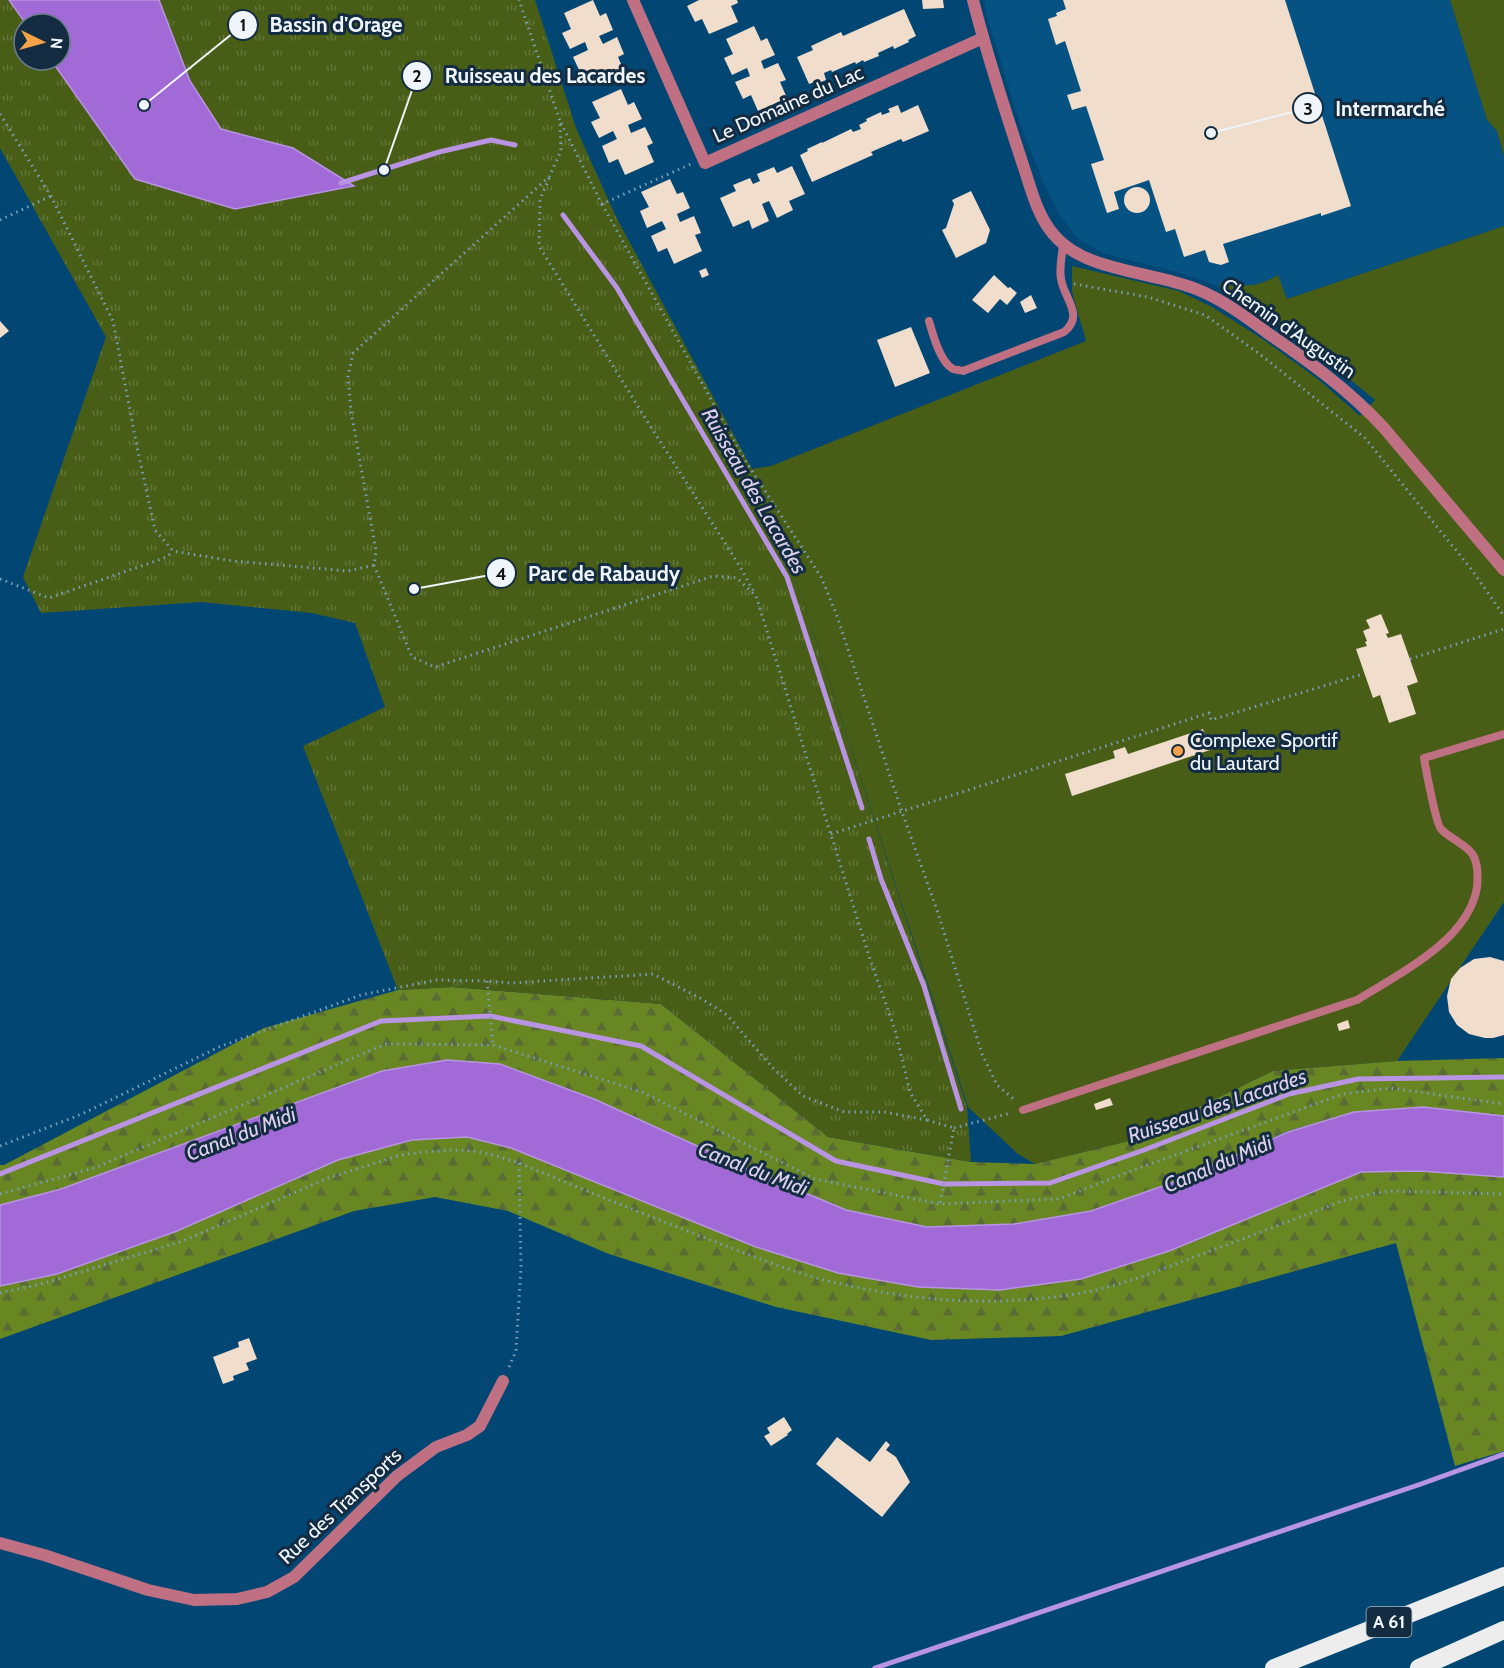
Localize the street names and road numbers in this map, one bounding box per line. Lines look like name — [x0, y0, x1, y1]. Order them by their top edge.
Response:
street label: Le Domaine du Lac — [709, 60, 867, 148]
street label: Chemin d'Augustin — [1217, 273, 1361, 383]
street label: Rue des Transports — [274, 1443, 406, 1569]
road number: A 61 — [1366, 1607, 1412, 1637]

